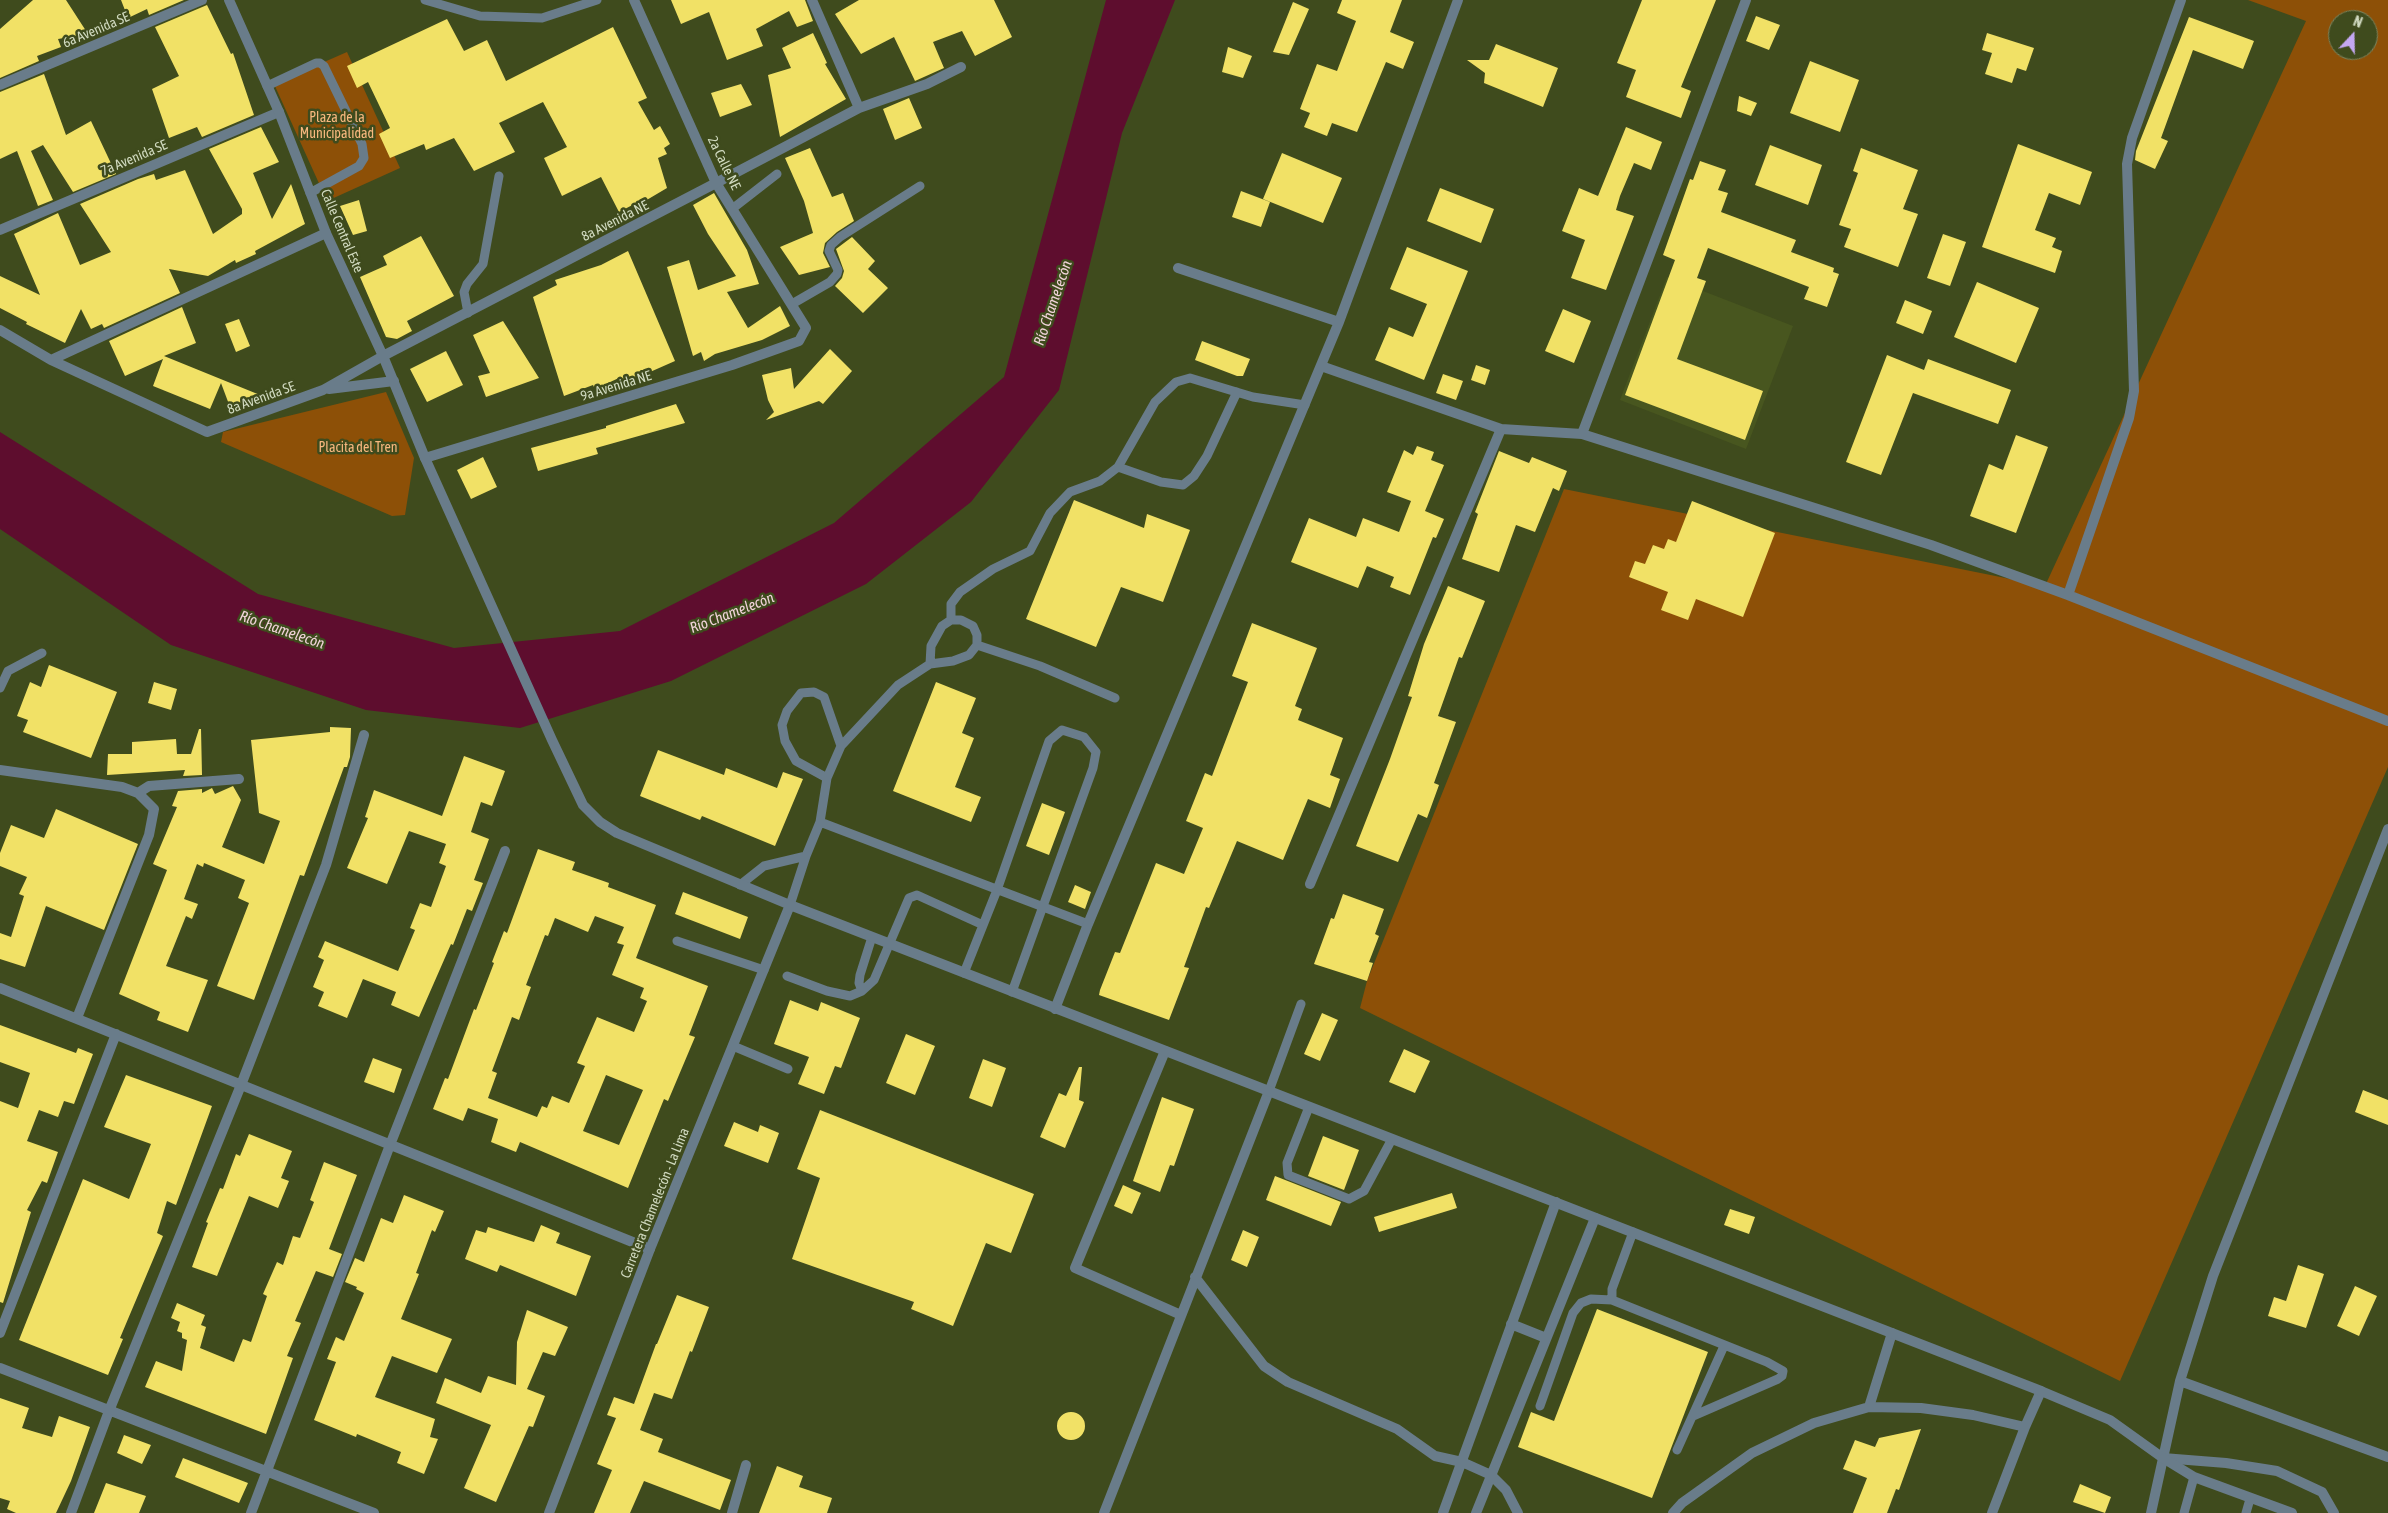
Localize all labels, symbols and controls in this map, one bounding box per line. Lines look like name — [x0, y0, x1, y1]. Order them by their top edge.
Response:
street label: 6a Avenida SE — [60, 8, 132, 52]
north arrow — [2328, 10, 2378, 60]
text: N — [2351, 13, 2365, 31]
park label: Plaza de la Municipalidad — [300, 110, 374, 142]
street label: 2a Calle NE — [704, 133, 744, 193]
street label: 7a Avenida SE — [98, 136, 170, 180]
street label: Calle Central Este — [317, 187, 367, 275]
street label: 8a Avenida NE — [579, 197, 651, 245]
water label: Río Chamelecón — [1030, 258, 1076, 348]
street label: 9a Avenida NE — [579, 367, 653, 405]
street label: 8a Avenida SE — [225, 378, 297, 418]
park label: Placita del Tren — [318, 440, 398, 456]
water label: Río Chamelecón — [687, 589, 777, 637]
water label: Río Chamelecón — [237, 607, 327, 653]
street label: Carretera Chamelecón - La Lima — [617, 1125, 693, 1281]

